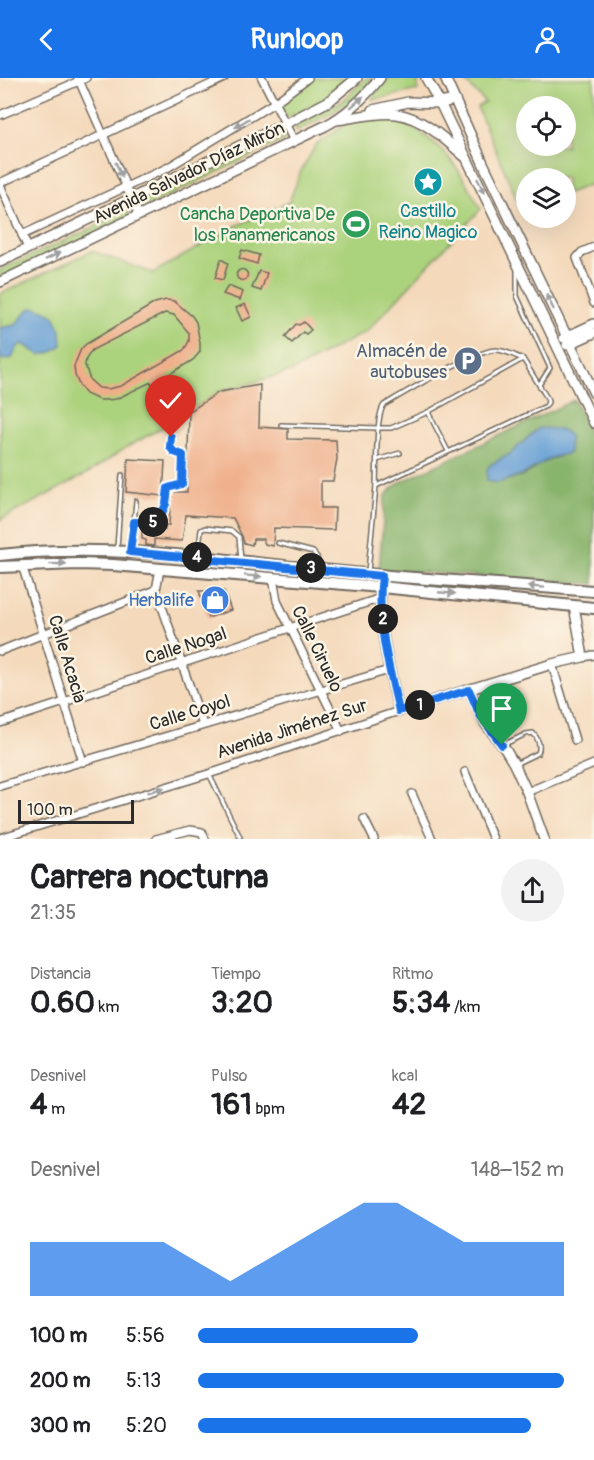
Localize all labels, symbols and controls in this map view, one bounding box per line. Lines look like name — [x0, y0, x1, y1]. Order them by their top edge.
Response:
icon: back — [30, 23, 63, 56]
text: Runloop — [251, 23, 343, 56]
icon: person — [531, 23, 564, 56]
one-way arrow — [349, 96, 364, 109]
map controls — [516, 96, 576, 228]
button: locate — [516, 96, 576, 156]
street label: Avenida Salvador Díaz Mirón — [89, 117, 289, 229]
one-way arrow — [234, 118, 250, 129]
one-way arrow — [115, 161, 124, 179]
place icon: Castillo Reino Magico — [412, 166, 444, 198]
button: layers — [516, 168, 576, 228]
one-way arrow — [476, 178, 485, 195]
place label: Castillo Reino Magico — [379, 200, 478, 244]
place label: Cancha Deportiva De los Panamericanos — [180, 203, 335, 247]
sports icon: Cancha Deportiva De los Panamericanos — [340, 208, 372, 240]
one-way arrow — [44, 252, 61, 261]
one-way arrow — [546, 294, 555, 311]
place label: Almacén de autobuses — [356, 340, 447, 384]
parking icon: Almacén de autobuses — [452, 345, 484, 377]
pin — [145, 375, 196, 437]
icon: check — [154, 384, 187, 417]
pin: 5 — [138, 507, 168, 537]
text: 5 — [149, 512, 157, 532]
pin: 4 — [182, 542, 212, 572]
text: 4 — [192, 547, 202, 567]
pin: 3 — [296, 553, 326, 583]
text: 3 — [307, 558, 315, 578]
one-way arrow — [49, 560, 68, 569]
one-way arrow — [243, 572, 262, 581]
one-way arrow — [526, 582, 545, 591]
shop icon: Herbalife — [199, 584, 231, 616]
one-way arrow — [438, 588, 457, 598]
place label: Herbalife — [128, 589, 194, 612]
street label: Calle Ciruelo — [286, 602, 348, 696]
pin: 2 — [368, 604, 398, 634]
text: 2 — [379, 609, 387, 629]
street label: Calle Acacia — [43, 612, 91, 706]
street label: Calle Nogal — [142, 622, 230, 670]
pin — [476, 683, 527, 745]
street label: Calle Coyol — [147, 690, 233, 736]
pin: 1 — [405, 690, 435, 720]
icon: arrive — [485, 692, 518, 725]
street label: Avenida Jiménez Sur — [214, 694, 371, 764]
text: 1 — [417, 695, 423, 715]
one-way arrow — [147, 785, 165, 794]
scale bar — [18, 797, 134, 824]
text: 100 m — [27, 800, 73, 820]
text: Carrera nocturna — [30, 857, 269, 898]
button: share — [501, 859, 564, 922]
text: 21:35 — [30, 900, 76, 925]
text: Distancia — [30, 964, 91, 984]
text: Tiempo — [211, 964, 261, 984]
text: Ritmo — [392, 964, 433, 984]
text: 0.60 — [30, 984, 95, 1021]
text: 3:20 — [211, 984, 273, 1021]
text: 5:34 — [392, 984, 450, 1021]
text: km — [95, 997, 119, 1017]
text: /km — [450, 997, 481, 1017]
text: Desnivel — [30, 1066, 86, 1086]
text: Pulso — [211, 1066, 247, 1086]
text: kcal — [392, 1066, 418, 1086]
text: 4 — [30, 1086, 47, 1123]
text: 161 — [211, 1086, 252, 1123]
text: 42 — [392, 1086, 426, 1123]
text: m — [47, 1099, 65, 1119]
text: bpm — [252, 1099, 285, 1119]
text: Desnivel — [30, 1157, 100, 1182]
text: 148–152 m — [471, 1157, 564, 1182]
text: 100 m — [30, 1323, 87, 1348]
text: 5:56 — [126, 1323, 165, 1348]
text: 200 m — [30, 1368, 91, 1393]
text: 5:13 — [126, 1368, 161, 1393]
text: 300 m — [30, 1413, 91, 1438]
text: 5:20 — [126, 1413, 167, 1438]

